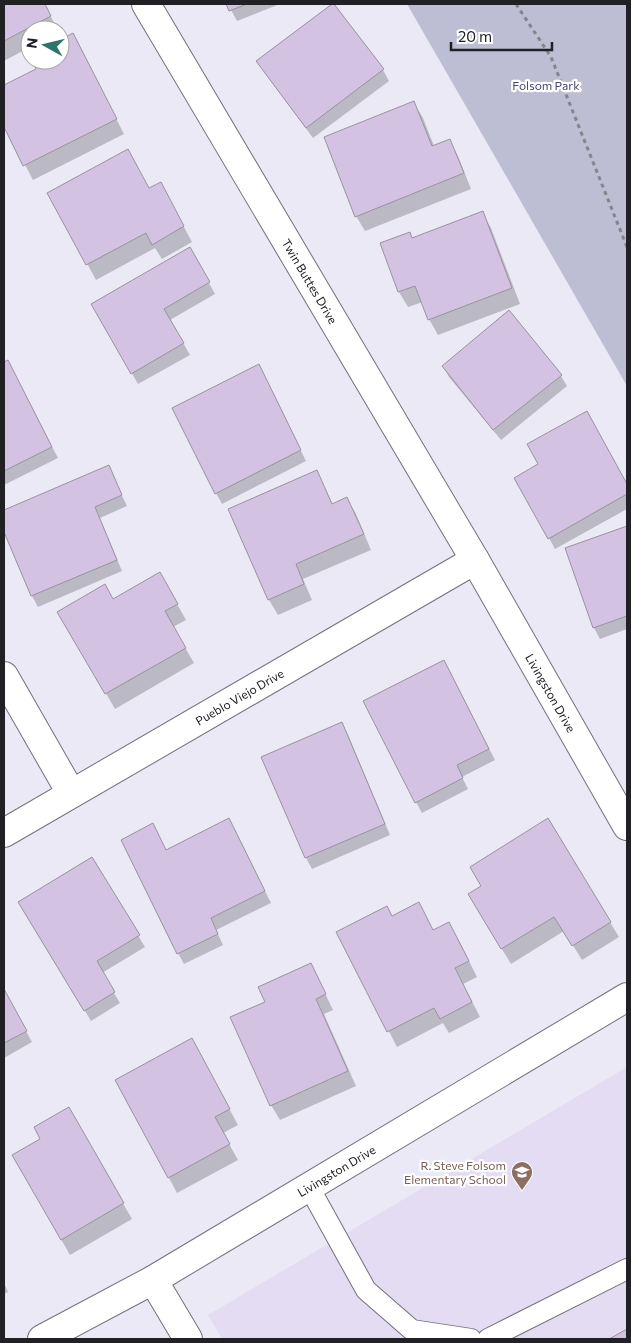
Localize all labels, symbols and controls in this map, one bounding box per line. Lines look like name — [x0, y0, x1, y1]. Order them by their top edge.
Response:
north arrow — [20, 20, 70, 70]
scale bar — [451, 20, 552, 52]
text: 20 m — [458, 27, 492, 45]
text: N — [22, 37, 41, 50]
park label: Folsom Park — [512, 78, 580, 92]
street label: Twin Buttes Drive — [279, 236, 340, 326]
street label: Livingston Drive — [523, 651, 579, 735]
street label: Pueblo Viejo Drive — [193, 666, 286, 728]
street label: Livingston Drive — [295, 1142, 378, 1199]
place label: R. Steve Folsom Elementary School — [404, 1158, 506, 1186]
school or university icon: R. Steve Folsom Elementary School — [510, 1160, 534, 1191]

